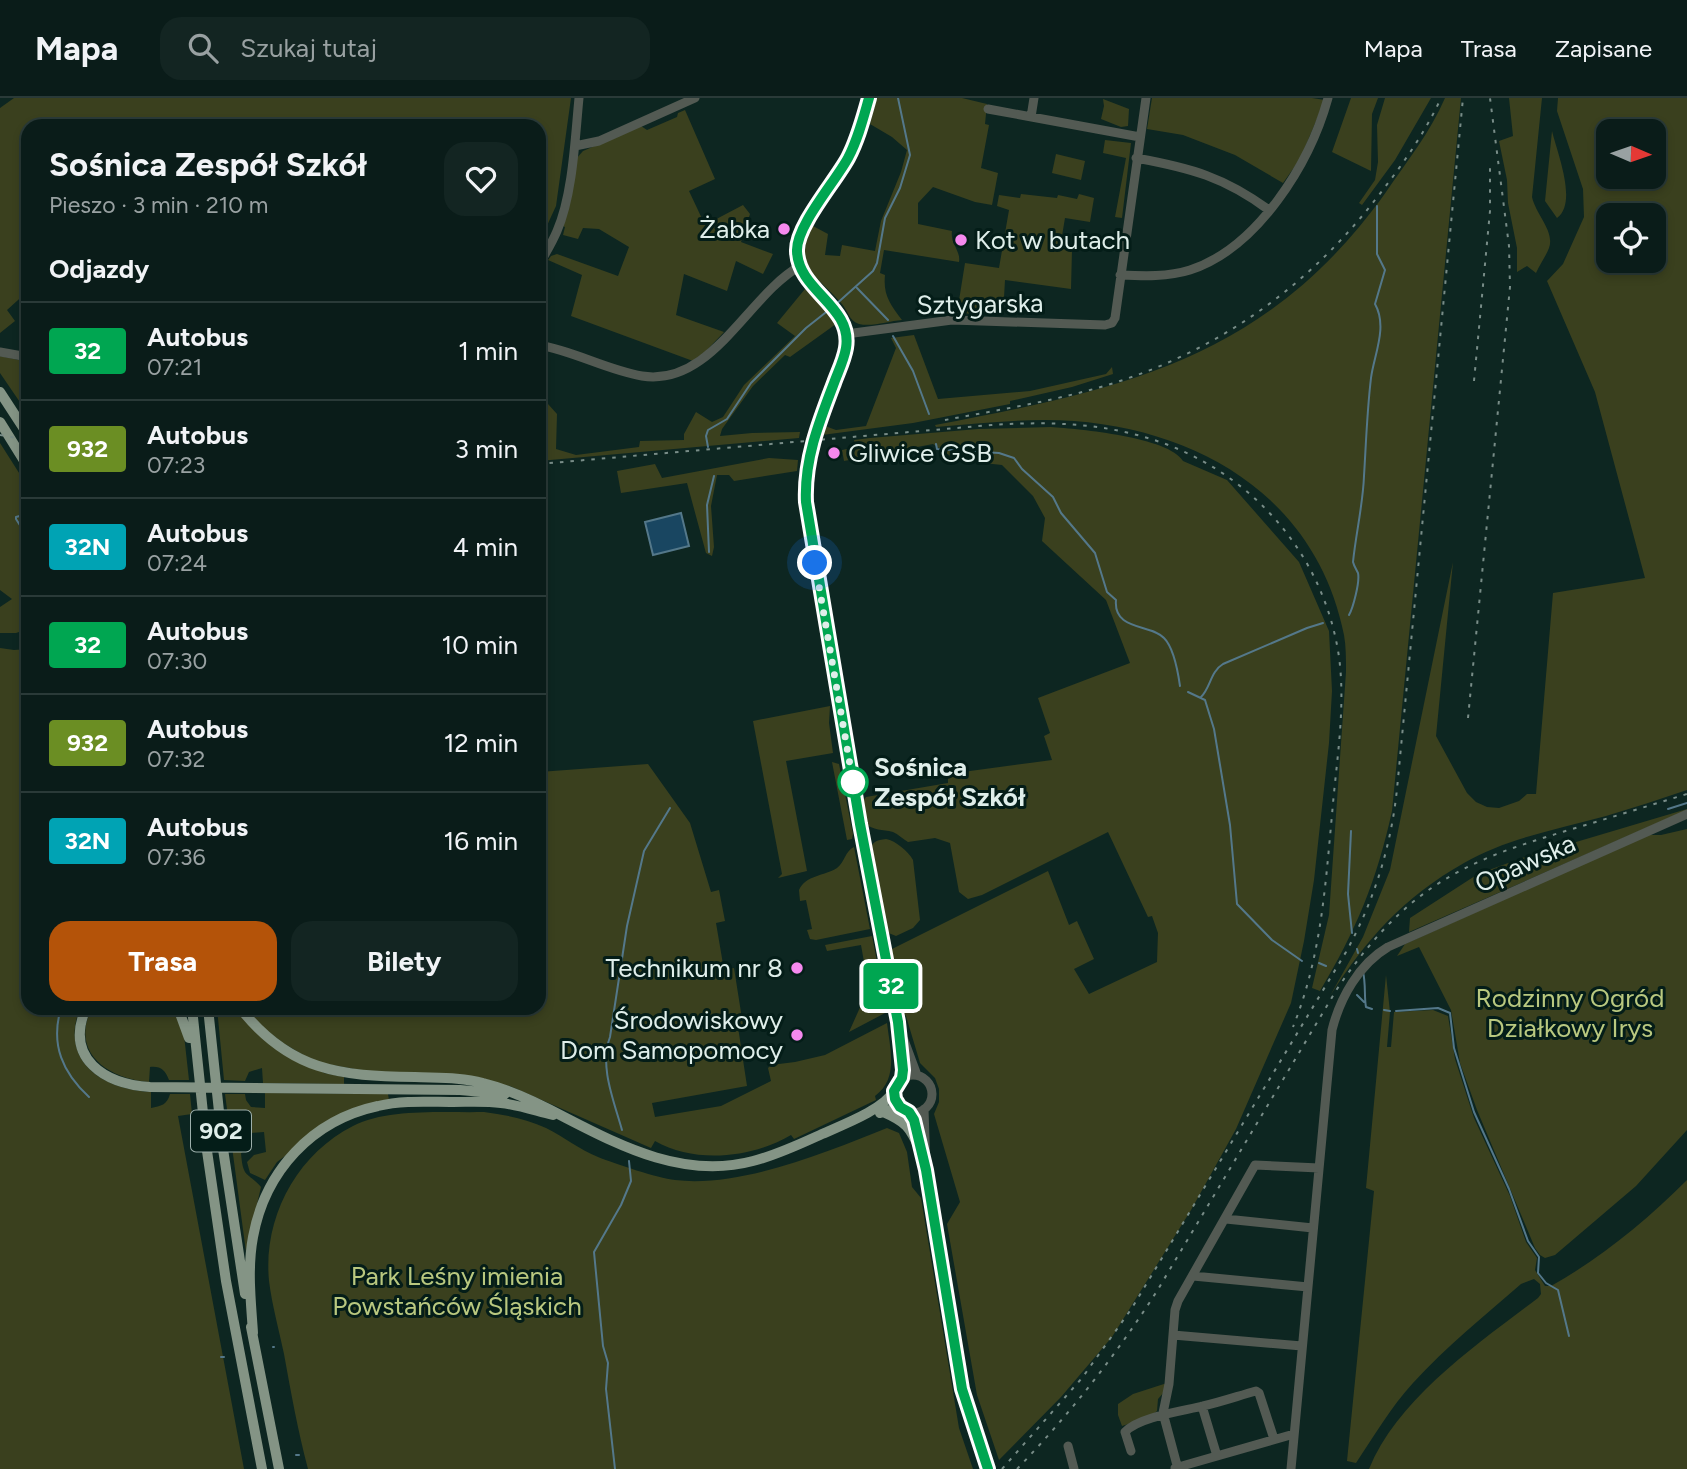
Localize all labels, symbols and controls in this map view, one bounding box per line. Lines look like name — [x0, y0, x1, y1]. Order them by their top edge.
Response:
search box — [160, 17, 650, 80]
text: Mapa — [35, 29, 118, 68]
icon: search — [184, 29, 222, 67]
text: Szukaj tutaj — [240, 32, 377, 64]
text: Mapa — [1364, 34, 1423, 63]
text: Trasa — [1461, 34, 1517, 63]
text: Zapisane — [1555, 34, 1652, 63]
north arrow — [1596, 119, 1666, 189]
map controls — [1596, 119, 1666, 273]
button: heart — [444, 142, 518, 216]
text: Sośnica Zespół Szkół — [49, 145, 367, 184]
text: Pieszo · 3 min · 210 m — [49, 191, 268, 219]
button: locate — [1596, 203, 1666, 273]
place label: Żabka — [699, 213, 770, 245]
marker: Żabka — [776, 221, 792, 237]
place label: Kot w butach — [975, 224, 1130, 256]
marker: Kot w butach — [953, 232, 969, 248]
text: Odjazdy — [49, 253, 149, 285]
street label: Sztygarska — [916, 287, 1044, 321]
text: Autobus — [147, 321, 248, 353]
text: 1 min — [458, 335, 518, 367]
text: 32 — [74, 336, 101, 365]
text: 07:21 — [147, 353, 202, 381]
text: Autobus — [147, 419, 248, 451]
text: 3 min — [455, 433, 518, 465]
text: 932 — [67, 434, 108, 463]
place label: Gliwice GSB — [848, 437, 992, 469]
marker: Gliwice GSB — [826, 445, 842, 461]
text: 07:23 — [147, 451, 205, 479]
text: Autobus — [147, 517, 248, 549]
text: 4 min — [453, 531, 518, 563]
text: 32N — [65, 532, 110, 561]
your location — [797, 545, 832, 580]
text: 07:24 — [147, 549, 207, 577]
text: Autobus — [147, 615, 248, 647]
text: 10 min — [442, 629, 518, 661]
text: 32 — [74, 630, 101, 659]
text: 07:30 — [147, 647, 207, 675]
text: Autobus — [147, 713, 248, 745]
text: 12 min — [444, 727, 518, 759]
text: 932 — [67, 728, 108, 757]
text: 07:32 — [147, 745, 205, 773]
place label: Sośnica Zespół Szkół — [874, 751, 1026, 813]
marker: Sośnica Zespół Szkół — [838, 767, 868, 797]
text: Autobus — [147, 811, 248, 843]
text: 16 min — [443, 825, 518, 857]
text: 32N — [65, 826, 110, 855]
street label: Opawska — [1470, 827, 1580, 899]
text: 07:36 — [147, 843, 205, 871]
button: Trasa — [49, 921, 277, 1001]
button: Bilety — [291, 921, 518, 1001]
place label: Technikum nr 8 — [606, 952, 783, 984]
marker: Technikum nr 8 — [789, 960, 805, 976]
line badge: 32 — [860, 963, 922, 1009]
text: 32 — [877, 971, 905, 1000]
park label: Rodzinny Ogród Działkowy Irys — [1476, 982, 1664, 1044]
place label: Środowiskowy Dom Samopomocy — [560, 1004, 783, 1066]
marker: Środowiskowy Dom Samopomocy — [789, 1027, 805, 1043]
road number: 902 — [191, 1111, 251, 1152]
park label: Park Leśny imienia Powstańców Śląskich — [332, 1260, 582, 1322]

